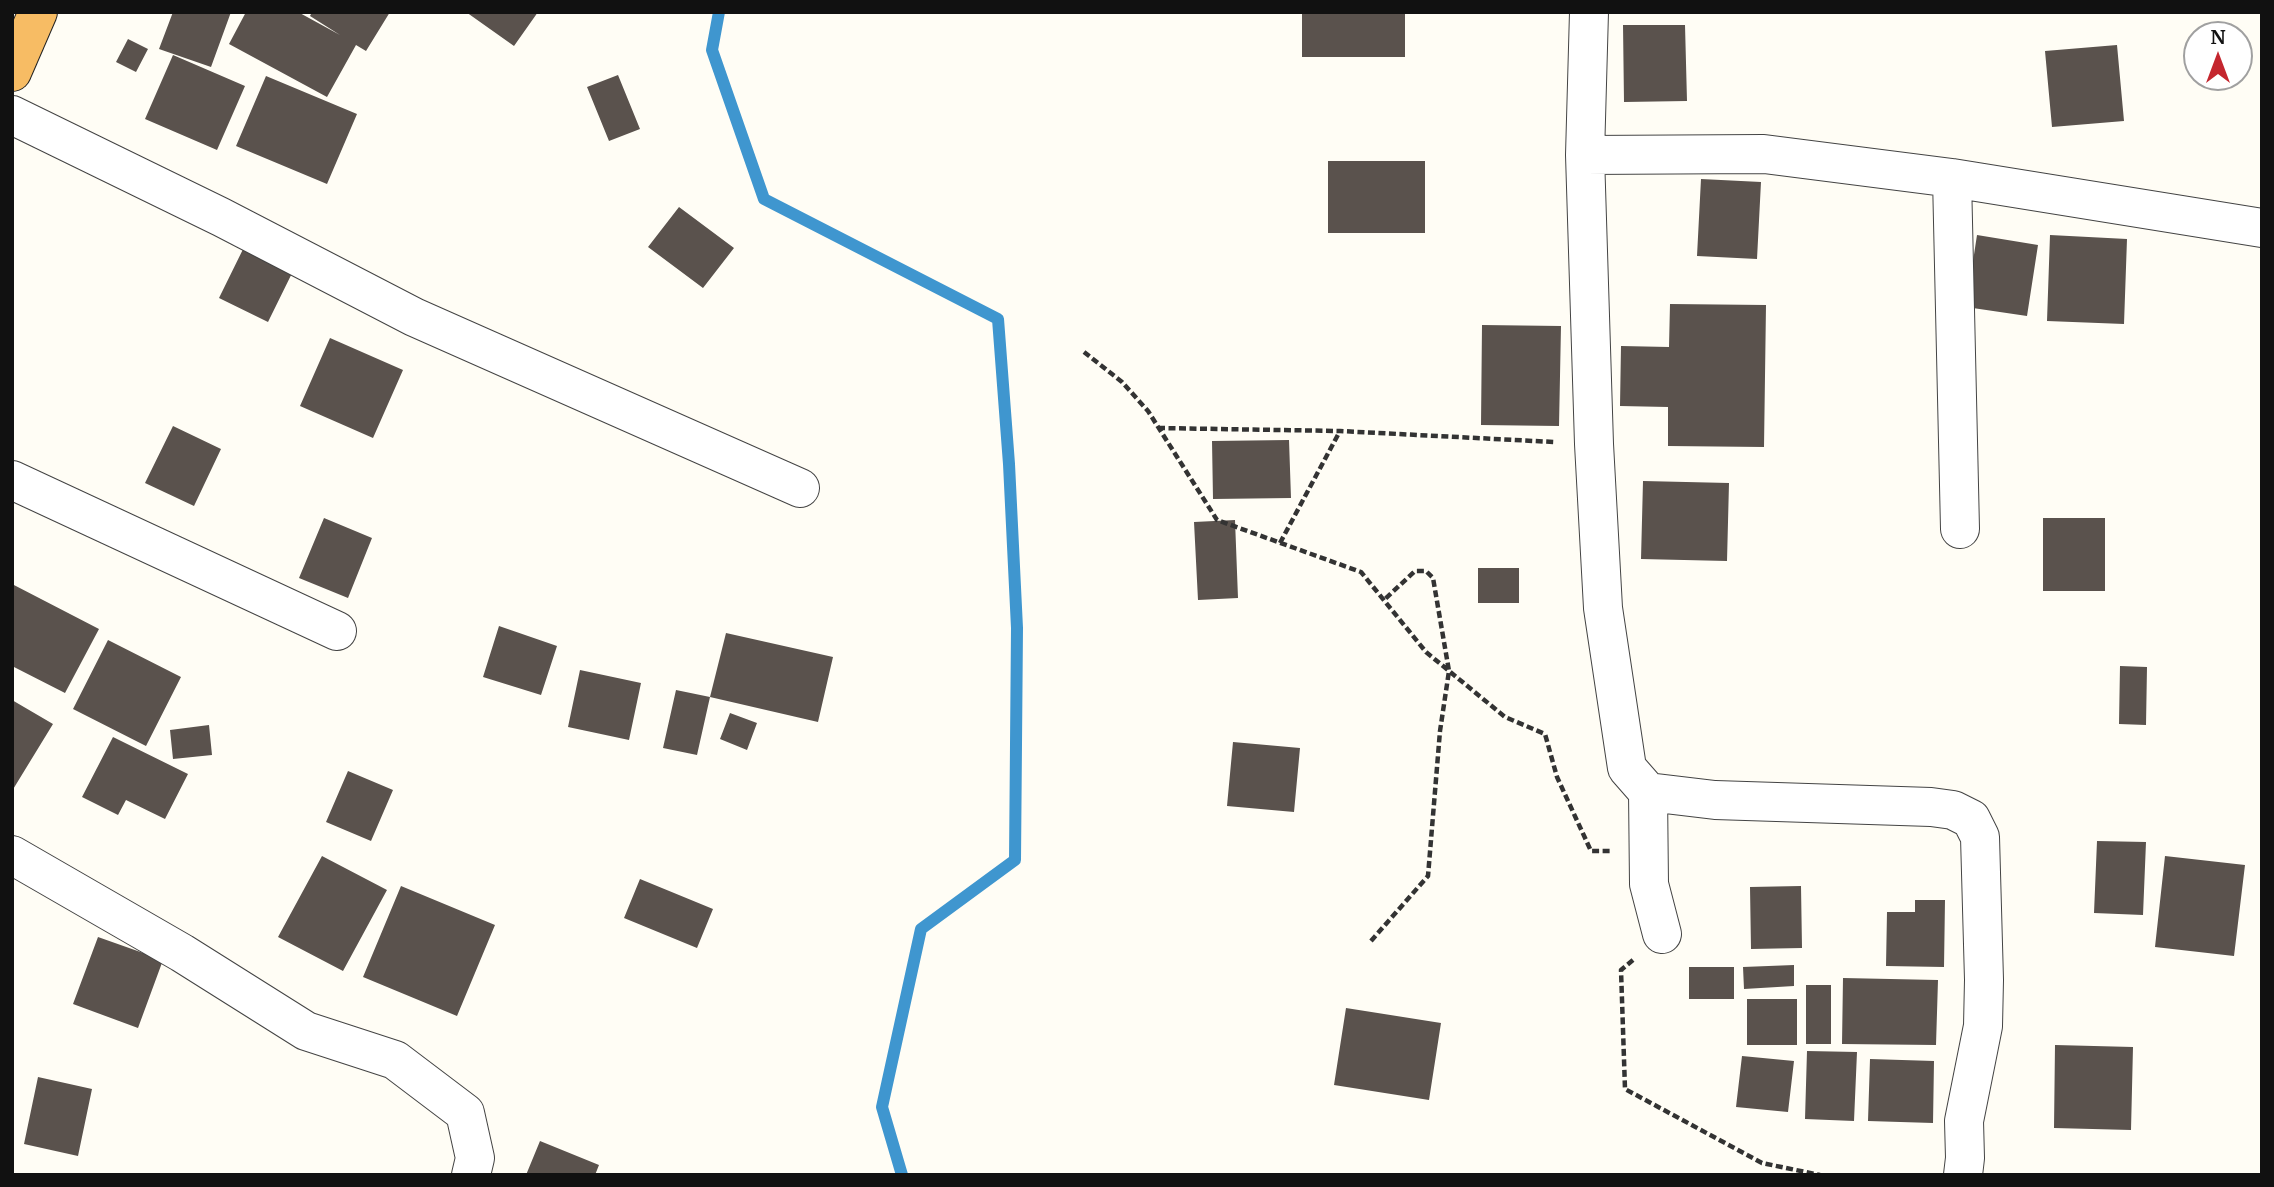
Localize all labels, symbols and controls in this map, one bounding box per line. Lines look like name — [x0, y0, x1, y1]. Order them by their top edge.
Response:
north arrow — [2183, 21, 2253, 91]
text: N — [2210, 25, 2226, 49]

